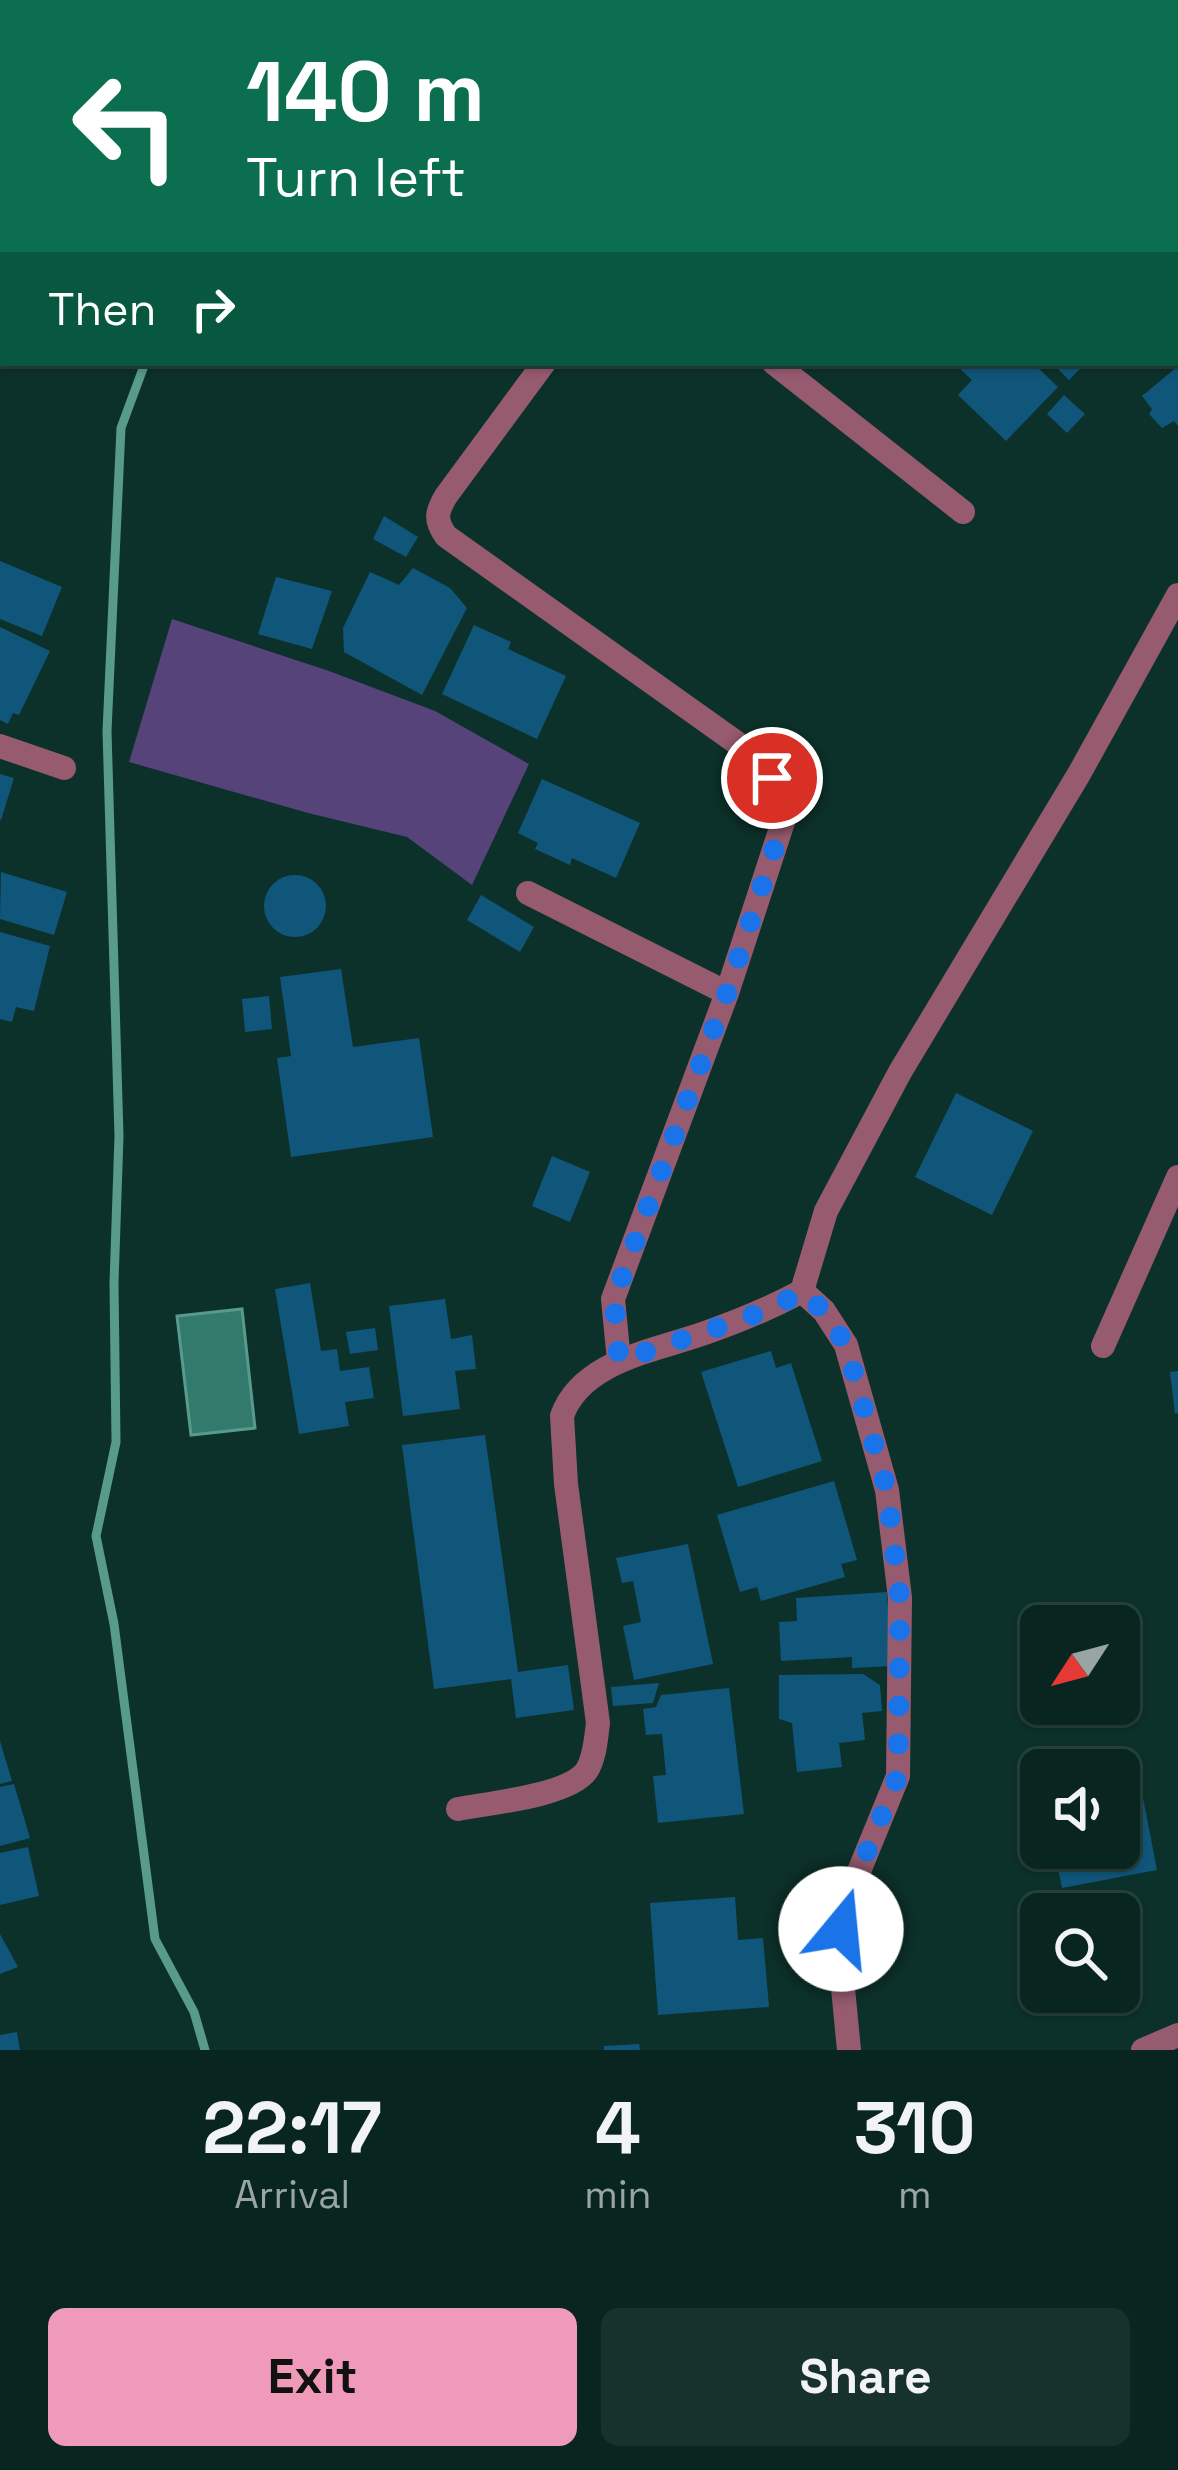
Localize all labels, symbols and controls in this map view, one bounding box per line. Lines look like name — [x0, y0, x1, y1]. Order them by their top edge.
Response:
text: 140 m — [246, 38, 485, 146]
icon: left — [48, 48, 204, 204]
text: Turn left — [246, 143, 466, 212]
icon: right — [180, 276, 246, 342]
text: Then — [48, 281, 156, 338]
pin — [721, 727, 823, 829]
icon: arrive — [739, 745, 805, 811]
north arrow — [1020, 1605, 1140, 1725]
map controls — [1020, 1605, 1140, 2013]
button: sound — [1020, 1749, 1140, 1869]
position arrow — [778, 1866, 904, 1992]
button: search — [1020, 1893, 1140, 2013]
text: 22:17 — [202, 2082, 382, 2174]
text: 4 — [595, 2082, 641, 2174]
text: 310 — [854, 2082, 976, 2174]
text: Arrival — [234, 2170, 350, 2219]
text: min — [584, 2170, 651, 2219]
text: m — [898, 2170, 931, 2219]
button: Exit — [48, 2308, 577, 2446]
button: Share — [601, 2308, 1130, 2446]

